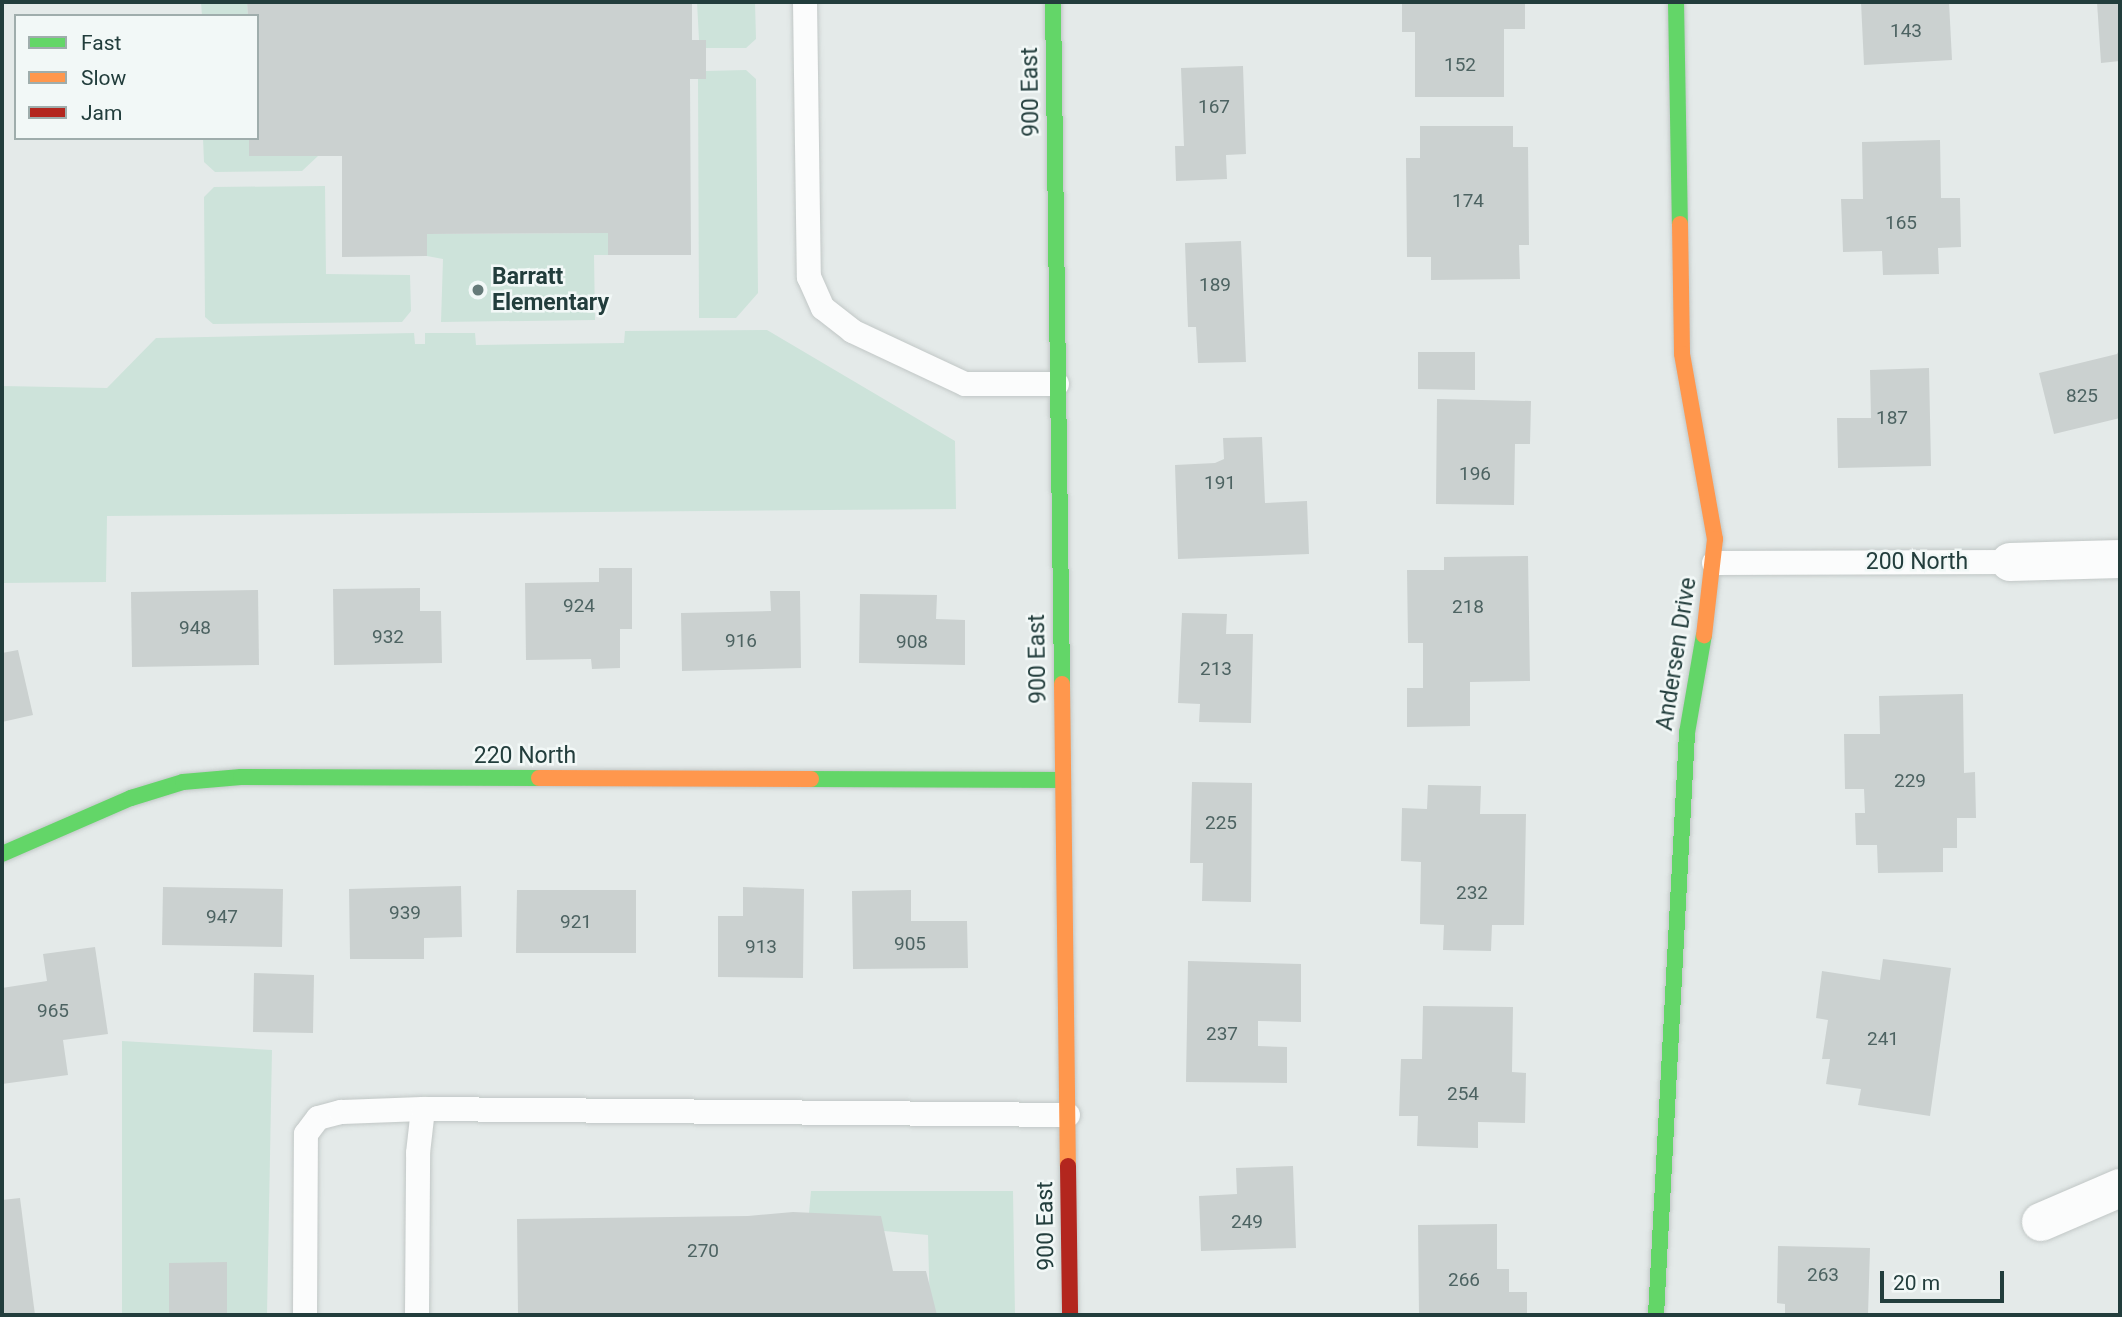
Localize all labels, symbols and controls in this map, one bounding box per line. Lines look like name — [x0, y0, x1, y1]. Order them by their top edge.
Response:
legend — [14, 14, 259, 140]
house number: 143 — [1890, 20, 1922, 42]
text: Fast — [81, 31, 121, 55]
street label: 900 East — [1016, 47, 1046, 137]
house number: 152 — [1444, 54, 1476, 76]
text: Slow — [81, 66, 126, 90]
house number: 167 — [1198, 96, 1230, 118]
text: Jam — [81, 101, 122, 125]
house number: 174 — [1452, 190, 1484, 212]
house number: 165 — [1885, 212, 1917, 234]
place label: Barratt Elementary — [492, 263, 609, 317]
house number: 189 — [1199, 274, 1231, 296]
marker: Barratt Elementary — [470, 282, 486, 298]
house number: 825 — [2066, 385, 2098, 407]
house number: 187 — [1876, 407, 1908, 429]
house number: 196 — [1459, 463, 1491, 485]
house number: 191 — [1204, 472, 1236, 494]
street label: 200 North — [1866, 548, 1968, 576]
street label: Andersen Drive — [1651, 575, 1703, 733]
house number: 924 — [563, 595, 595, 617]
house number: 218 — [1452, 596, 1484, 618]
street label: 900 East — [1023, 614, 1053, 704]
house number: 948 — [179, 617, 211, 639]
house number: 932 — [372, 626, 404, 648]
house number: 916 — [725, 630, 757, 652]
house number: 908 — [896, 631, 928, 653]
house number: 213 — [1200, 658, 1232, 680]
street label: 220 North — [474, 742, 576, 770]
house number: 229 — [1894, 770, 1926, 792]
house number: 225 — [1205, 812, 1237, 834]
house number: 232 — [1456, 882, 1488, 904]
house number: 939 — [389, 902, 421, 924]
house number: 947 — [206, 906, 238, 928]
house number: 921 — [560, 911, 592, 933]
house number: 905 — [894, 933, 926, 955]
house number: 913 — [745, 936, 777, 958]
house number: 965 — [37, 1000, 69, 1022]
house number: 237 — [1206, 1023, 1238, 1045]
house number: 241 — [1867, 1028, 1899, 1050]
house number: 254 — [1447, 1083, 1479, 1105]
street label: 900 East — [1031, 1181, 1061, 1271]
house number: 249 — [1231, 1211, 1263, 1233]
house number: 270 — [687, 1240, 719, 1262]
scale bar — [1884, 1258, 2008, 1302]
house number: 263 — [1807, 1264, 1839, 1286]
house number: 266 — [1448, 1269, 1480, 1291]
text: 20 m — [1893, 1271, 1940, 1295]

